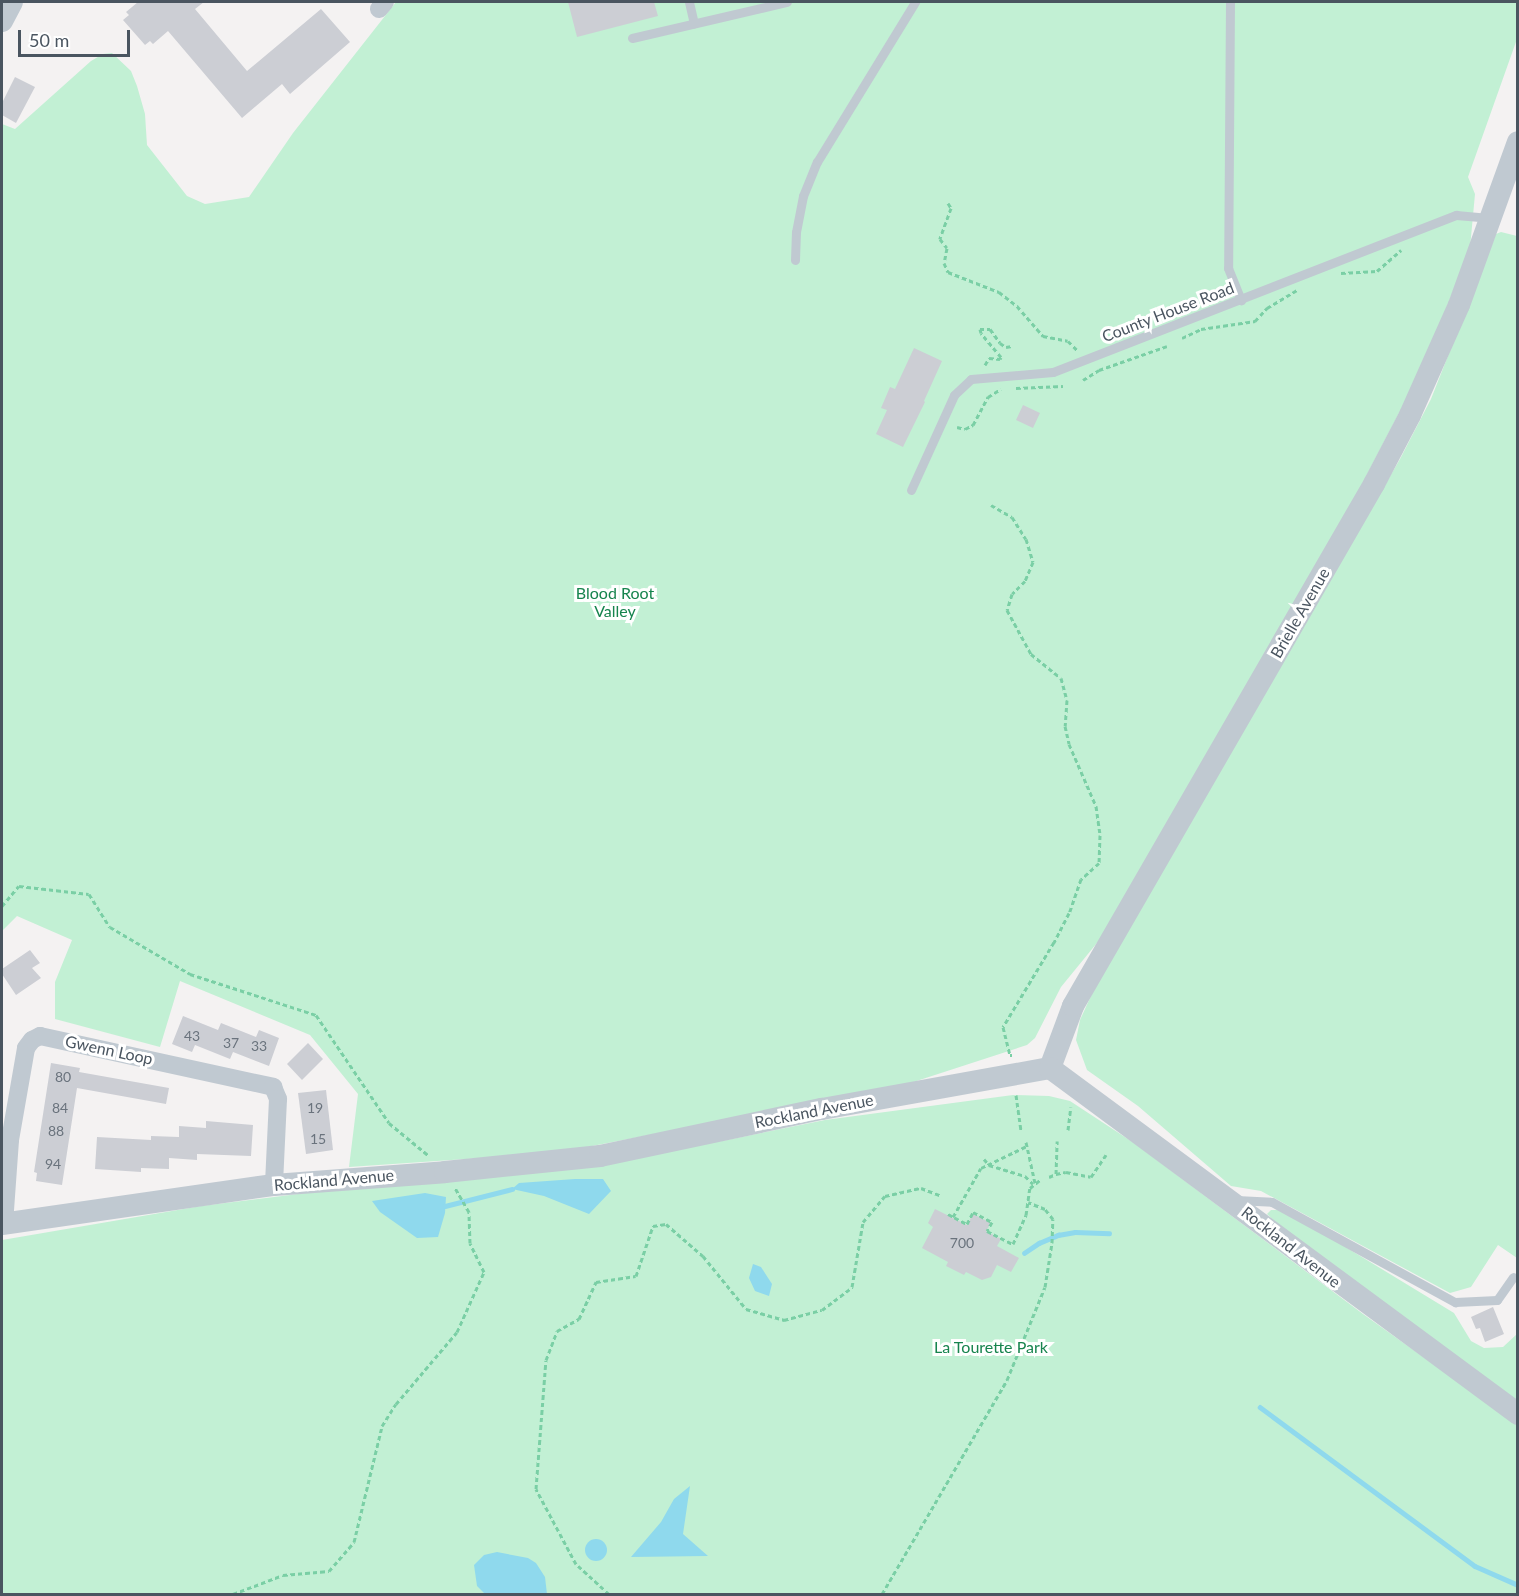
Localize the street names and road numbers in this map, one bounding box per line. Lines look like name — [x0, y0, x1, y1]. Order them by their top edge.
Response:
street label: County House Road — [1099, 278, 1237, 346]
street label: Brielle Avenue — [1266, 564, 1334, 662]
street label: Gwenn Loop — [63, 1031, 155, 1069]
street label: Rockland Avenue — [753, 1090, 875, 1132]
street label: Rockland Avenue — [273, 1165, 395, 1195]
street label: Rockland Avenue — [1237, 1202, 1345, 1292]

